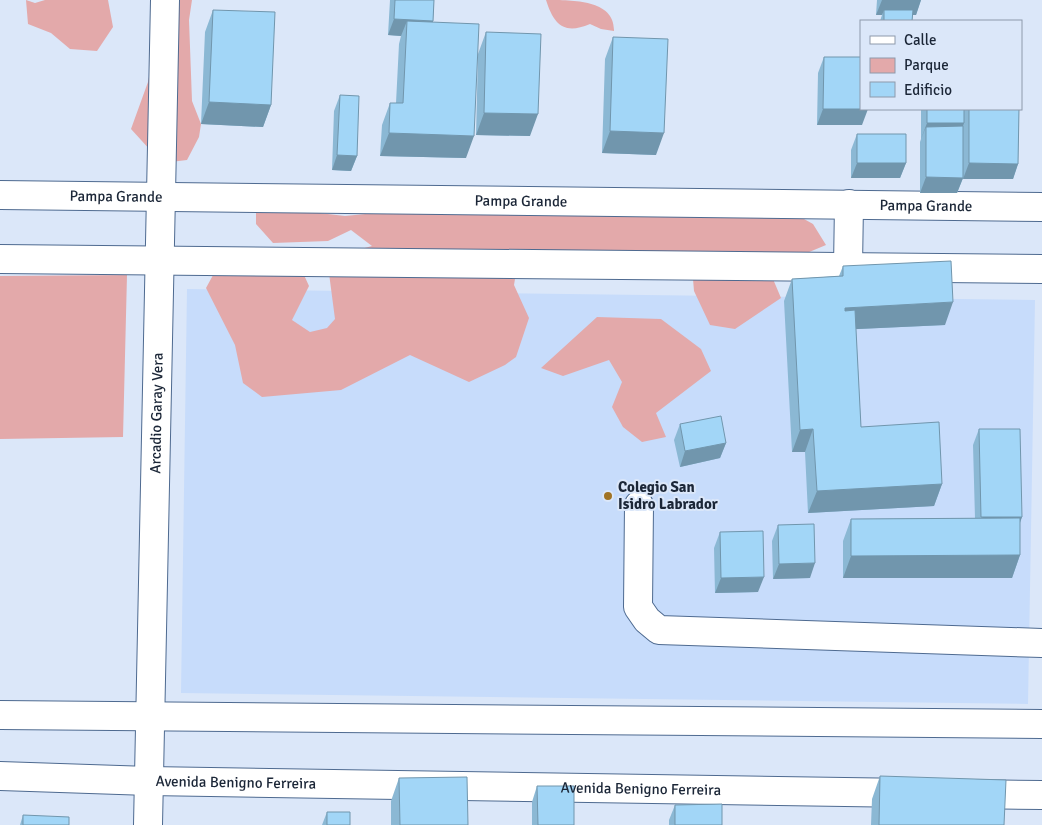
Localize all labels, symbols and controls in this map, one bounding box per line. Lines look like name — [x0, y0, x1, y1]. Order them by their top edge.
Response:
legend — [860, 20, 1022, 110]
text: Calle — [904, 31, 937, 49]
text: Parque — [904, 56, 949, 74]
text: Edificio — [904, 81, 952, 99]
street label: Pampa Grande — [69, 187, 163, 206]
street label: Pampa Grande — [474, 191, 568, 211]
street label: Pampa Grande — [879, 196, 973, 215]
street label: Arcadio Garay Vera — [146, 352, 167, 474]
place label: Colegio San Isidro Labrador — [618, 478, 718, 513]
marker: Colegio San Isidro Labrador — [602, 490, 614, 502]
street label: Avenida Benigno Ferreira — [155, 772, 316, 793]
street label: Avenida Benigno Ferreira — [560, 778, 721, 799]

